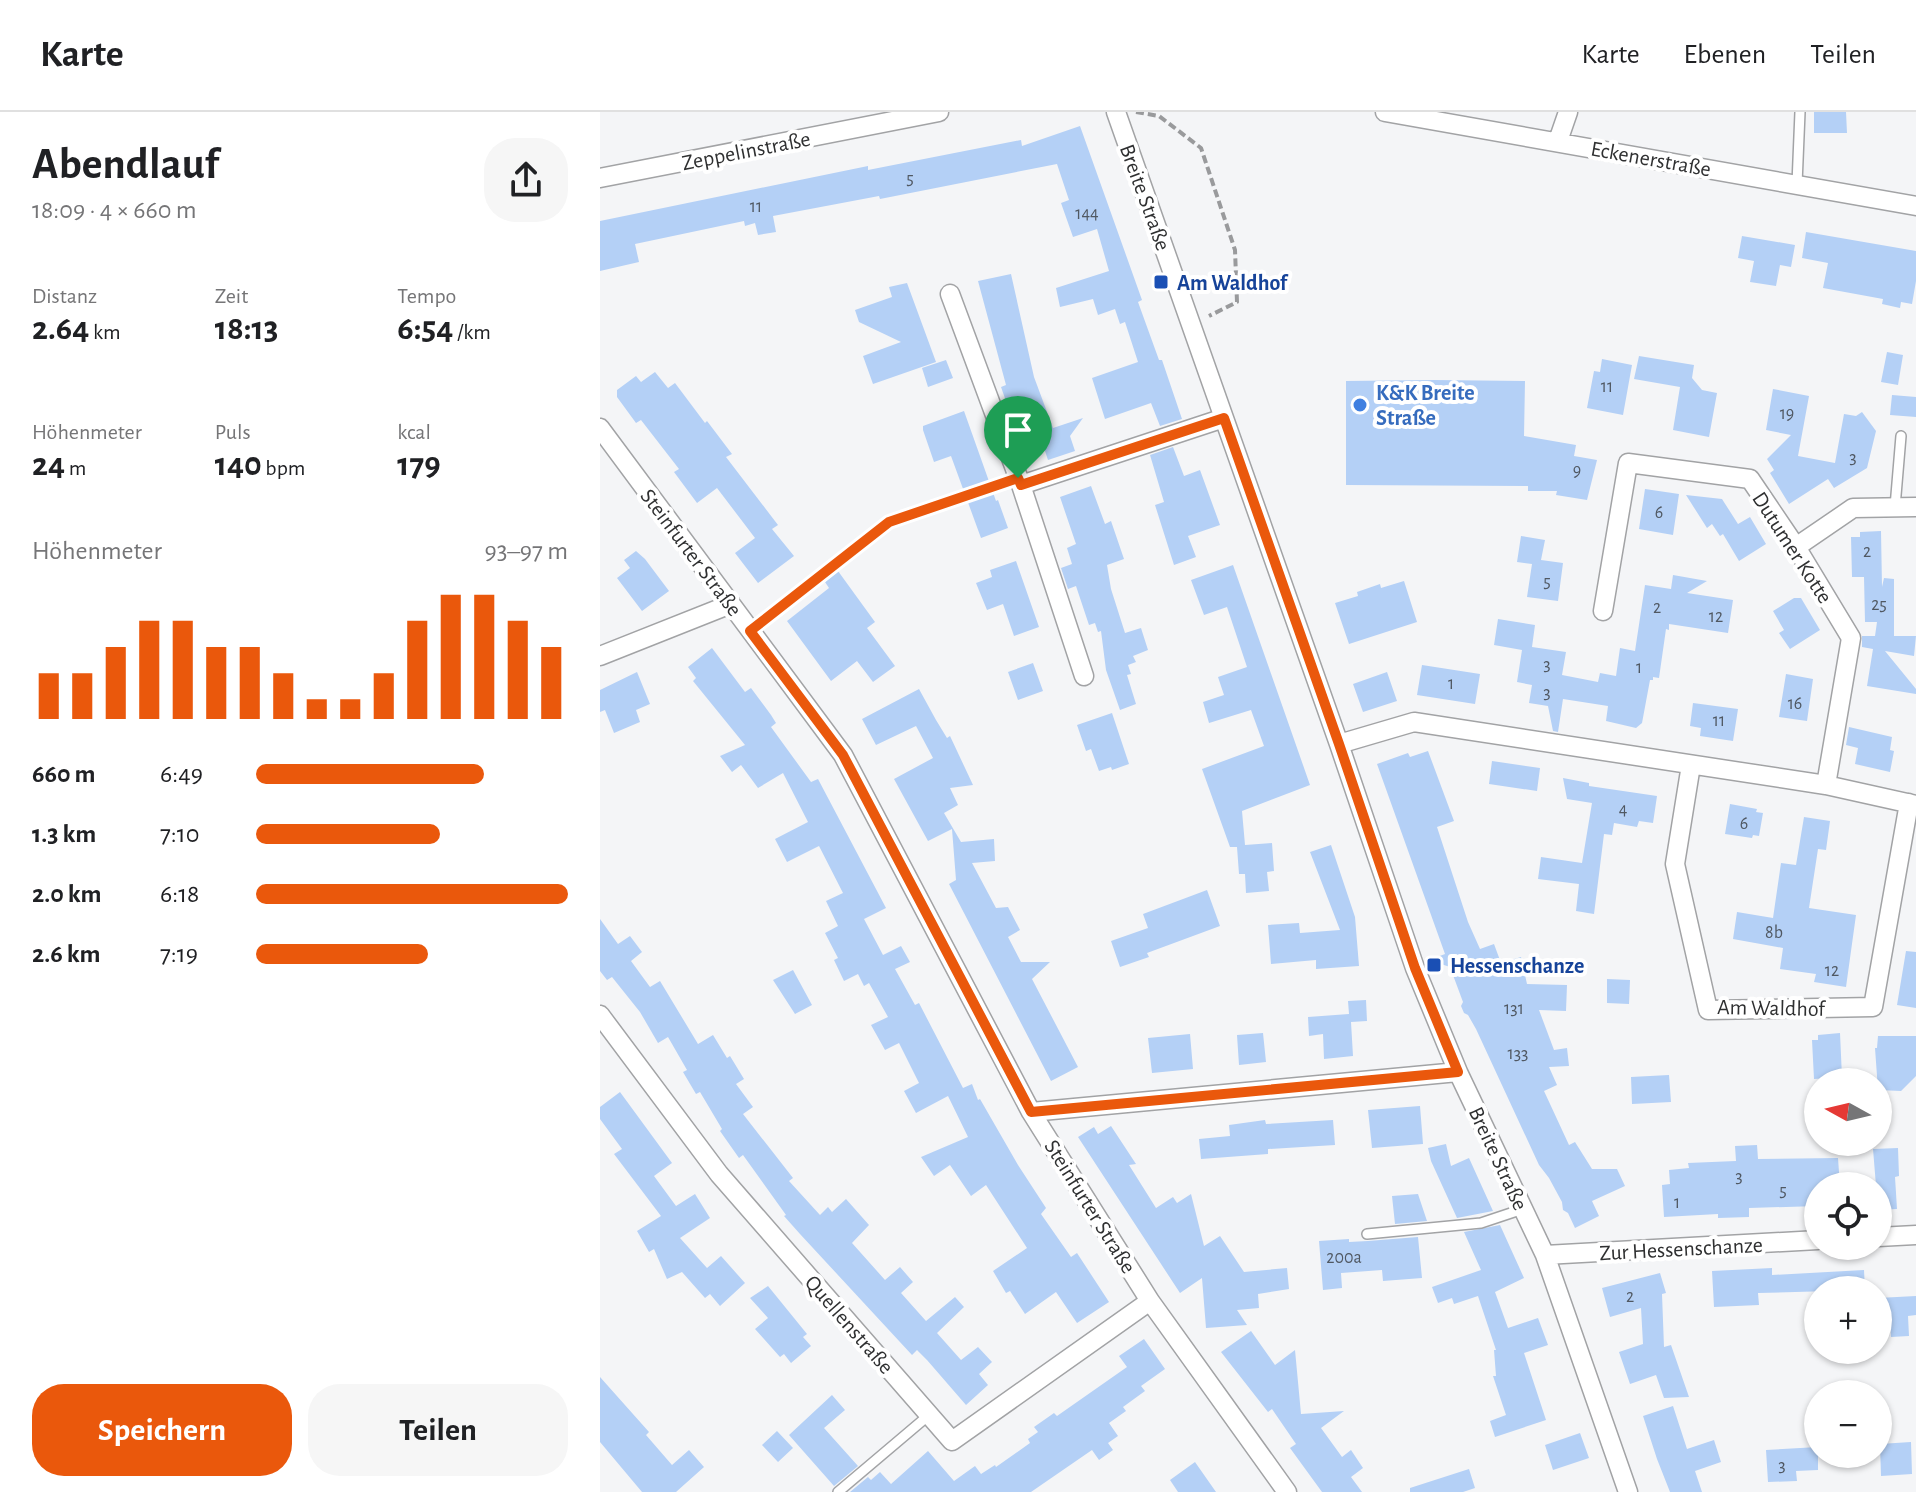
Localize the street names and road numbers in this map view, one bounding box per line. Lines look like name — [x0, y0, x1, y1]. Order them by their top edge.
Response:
street label: Zeppelinstraße — [680, 128, 812, 174]
street label: Eckenerstraße — [1589, 138, 1713, 180]
street label: Breite Straße — [1116, 141, 1174, 253]
street label: Steinfurter Straße — [636, 485, 746, 620]
street label: Dutumer Kotte — [1748, 488, 1836, 607]
street label: Am Waldhof — [1717, 996, 1826, 1020]
street label: Breite Straße — [1465, 1103, 1532, 1214]
street label: Steinfurter Straße — [1040, 1136, 1140, 1277]
street label: Zur Hessenschanze — [1599, 1234, 1763, 1264]
street label: Quellenstraße — [801, 1271, 898, 1378]

